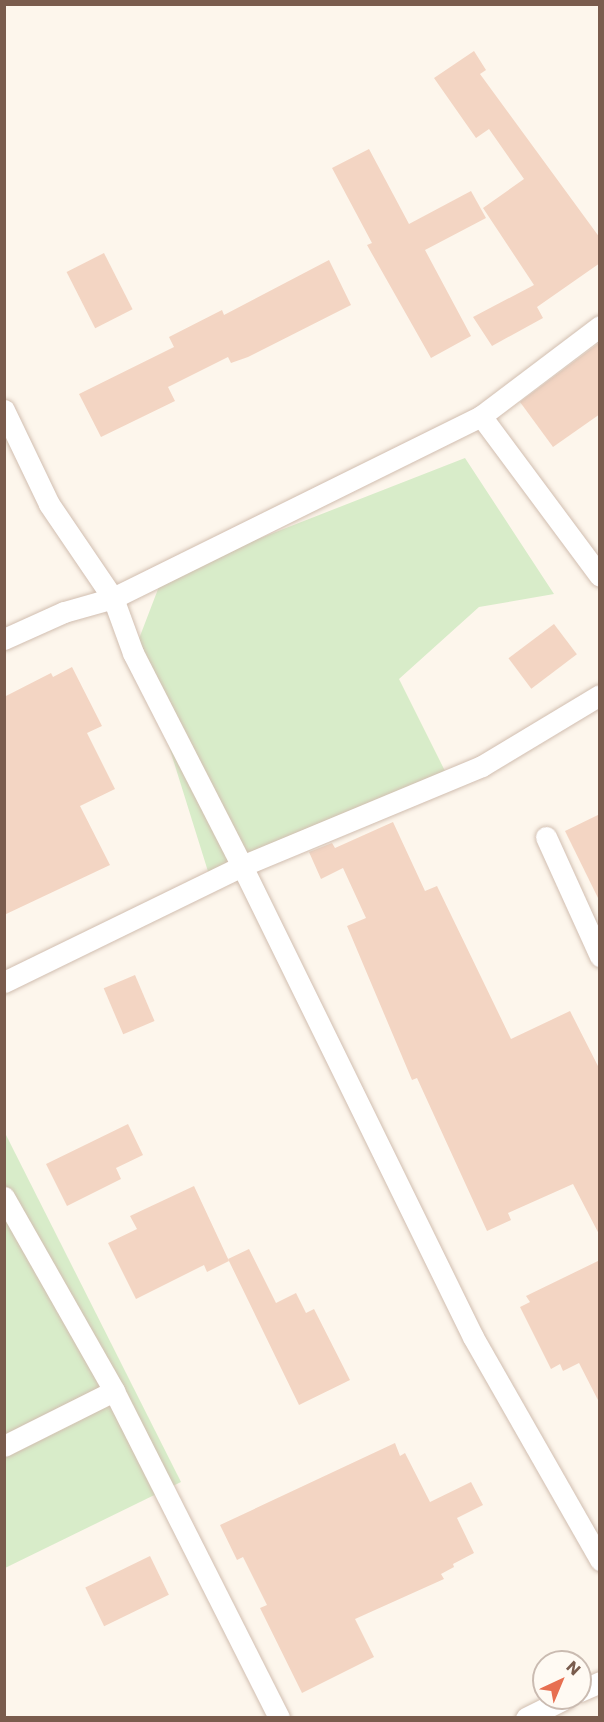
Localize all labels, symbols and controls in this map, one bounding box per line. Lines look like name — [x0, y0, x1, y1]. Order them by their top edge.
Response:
north arrow — [532, 1650, 592, 1710]
text: N — [561, 1656, 586, 1681]

